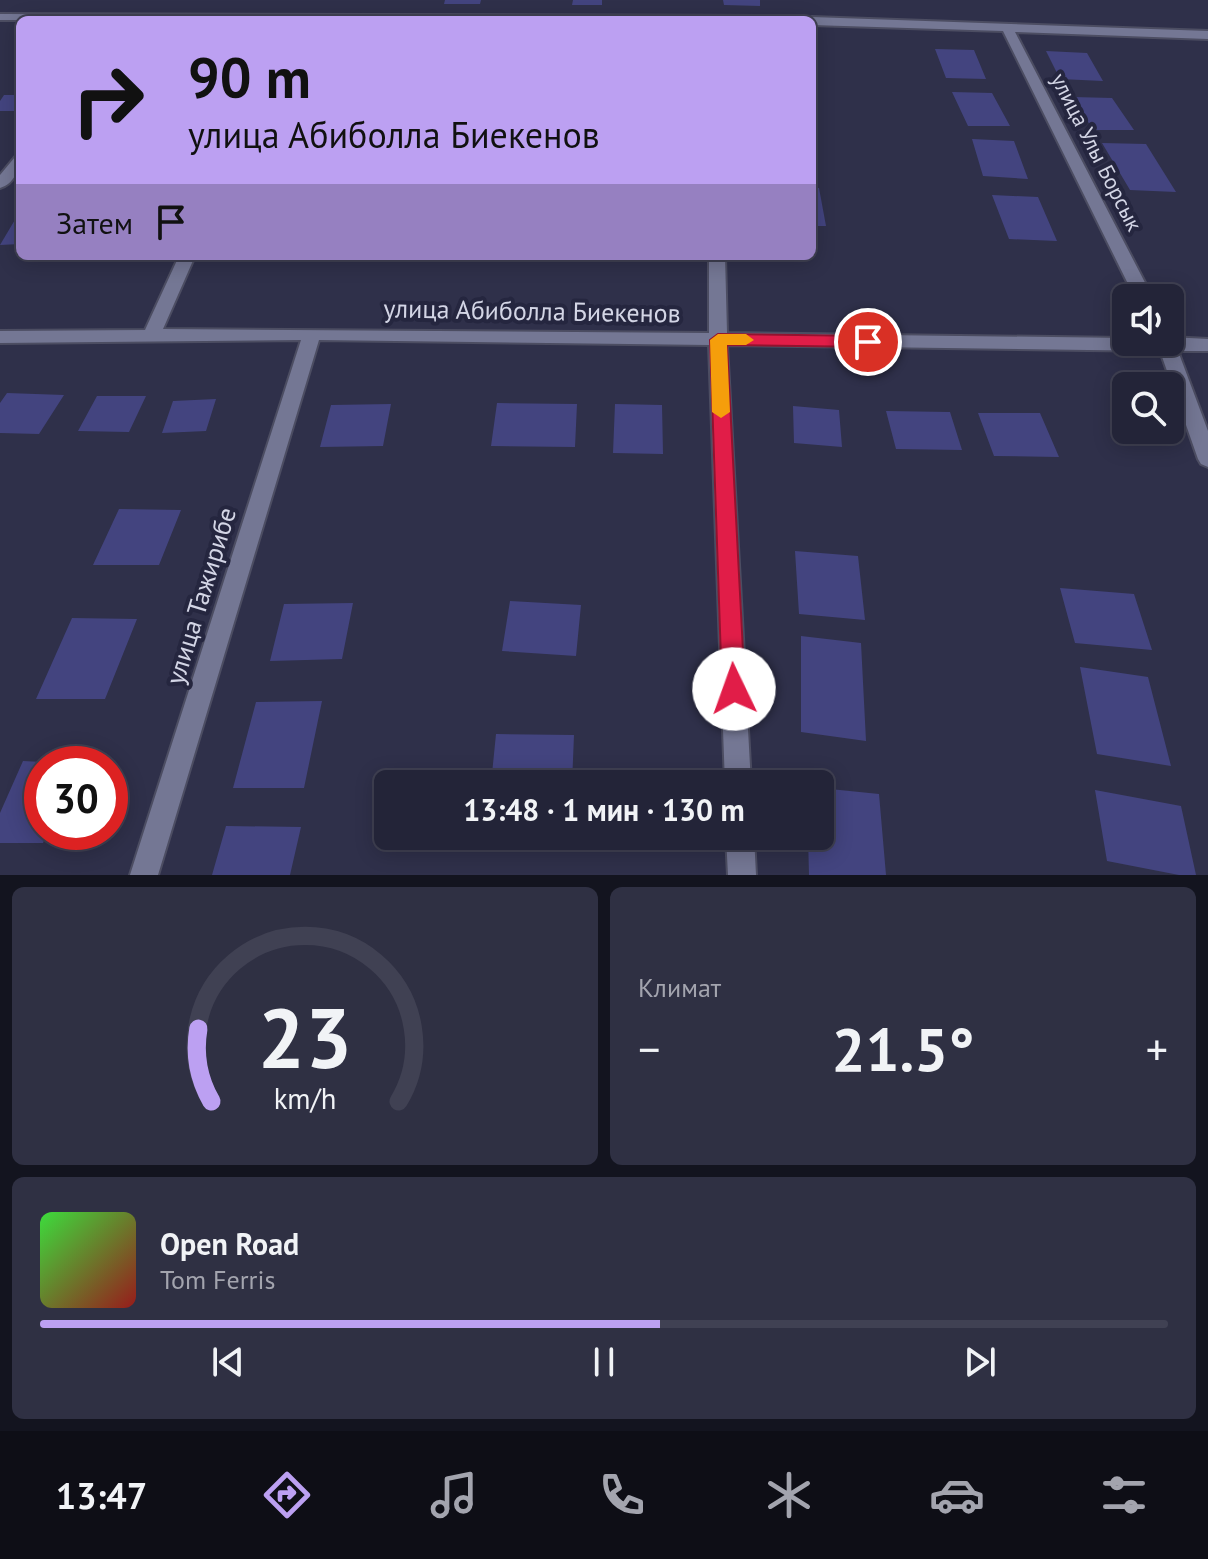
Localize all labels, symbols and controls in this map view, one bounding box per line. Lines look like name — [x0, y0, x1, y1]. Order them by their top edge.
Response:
text: 90 m — [188, 41, 311, 113]
icon: right — [56, 48, 160, 152]
street label: улица Улы Борсык — [1045, 68, 1149, 236]
text: улица Абиболла Биекенов — [188, 111, 600, 158]
icon: arrive — [149, 200, 193, 244]
text: Затем — [56, 203, 133, 242]
map controls — [1112, 284, 1184, 444]
button: sound — [1112, 284, 1184, 356]
street label: улица Абиболла Биекенов — [383, 291, 681, 330]
pin — [834, 308, 902, 376]
icon: arrive — [846, 320, 890, 364]
button: search — [1112, 372, 1184, 444]
street label: улица Тажирибе — [158, 503, 243, 688]
position arrow — [692, 647, 776, 731]
speed limit sign: 30 — [24, 746, 128, 850]
text: 13:48 · 1 мин · 130 m — [463, 790, 745, 829]
text: Климат — [638, 971, 721, 1004]
text: 23 — [258, 983, 352, 1091]
text: 21.5° — [831, 1010, 975, 1088]
text: − — [638, 1020, 660, 1077]
text: + — [1146, 1020, 1168, 1077]
text: km/h — [274, 1080, 336, 1117]
text: Open Road — [160, 1224, 299, 1263]
text: Tom Ferris — [160, 1263, 275, 1296]
icon: previous — [206, 1340, 250, 1384]
icon: pause — [582, 1340, 626, 1384]
icon: next — [958, 1340, 1002, 1384]
icon: directions — [259, 1467, 315, 1523]
icon: music — [426, 1467, 482, 1523]
icon: phone — [594, 1467, 650, 1523]
icon: climate — [761, 1467, 817, 1523]
icon: car — [929, 1467, 985, 1523]
icon: filters — [1096, 1467, 1152, 1523]
text: 13:47 — [56, 1472, 147, 1519]

